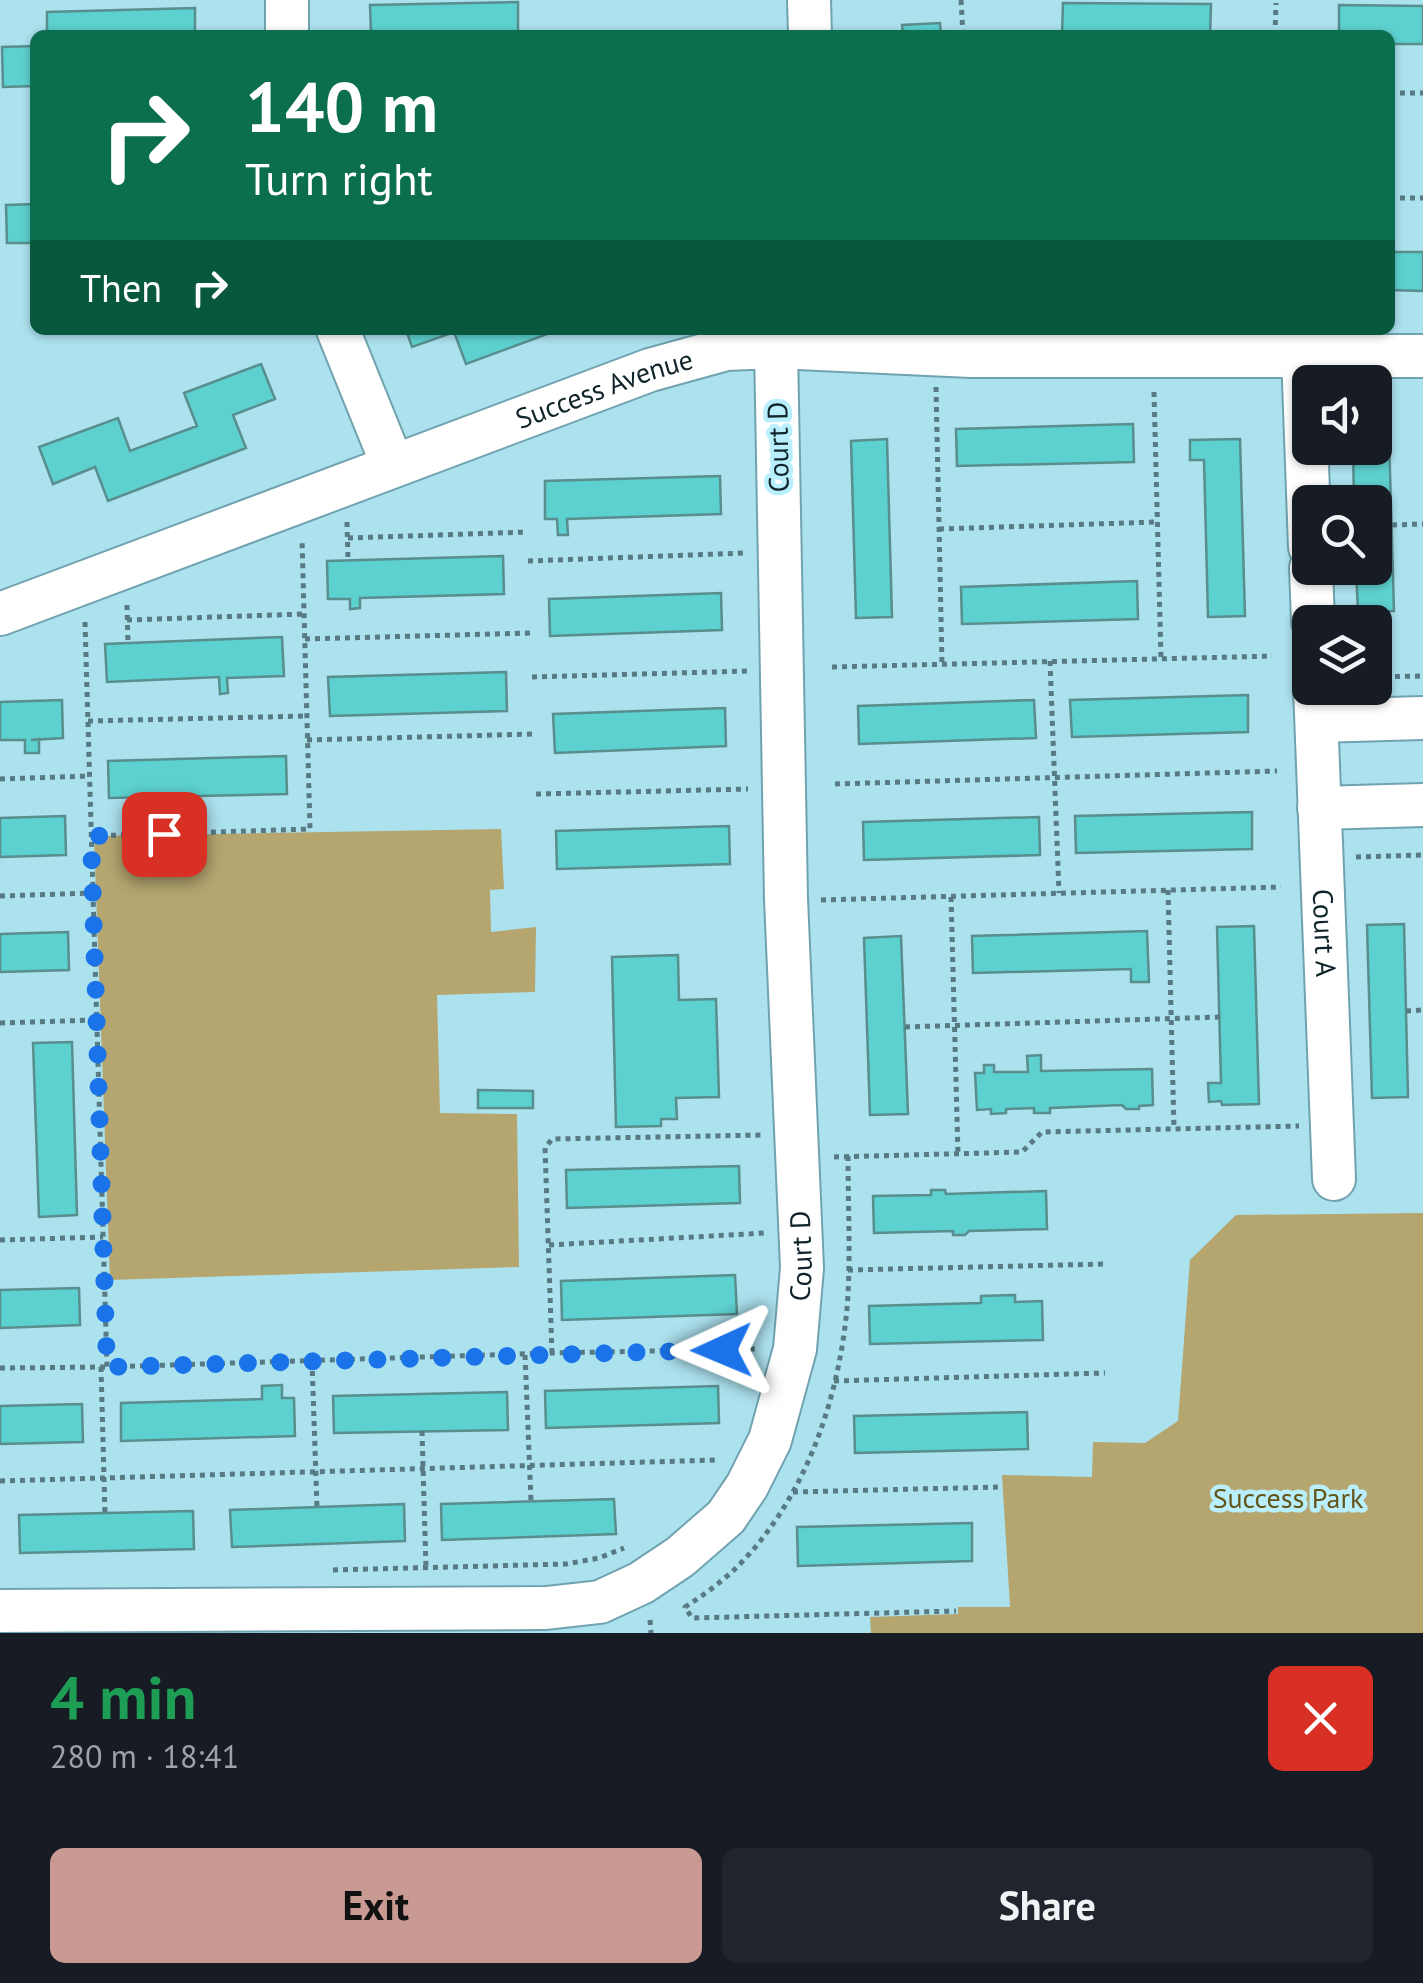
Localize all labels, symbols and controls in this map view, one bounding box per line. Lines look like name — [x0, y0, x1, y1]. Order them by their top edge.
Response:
text: 140 m — [245, 61, 438, 151]
icon: right — [80, 70, 210, 200]
text: Turn right — [245, 149, 433, 207]
icon: right — [182, 260, 237, 315]
text: Then — [80, 263, 162, 312]
street label: Success Avenue — [510, 340, 697, 437]
map controls — [1292, 365, 1392, 705]
button: sound — [1292, 365, 1392, 465]
street label: Court D — [758, 401, 797, 493]
button: search — [1292, 485, 1392, 585]
button: layers — [1292, 605, 1392, 705]
pin — [122, 792, 207, 877]
icon: arrive — [137, 807, 192, 862]
street label: Court A — [1305, 888, 1345, 978]
street label: Court D — [780, 1210, 820, 1303]
position arrow — [670, 1298, 774, 1402]
park label: Success Park — [1213, 1479, 1364, 1516]
text: 4 min — [50, 1658, 196, 1736]
button: close — [1268, 1666, 1373, 1771]
text: 280 m · 18:41 — [50, 1735, 239, 1777]
button: Exit — [50, 1848, 702, 1963]
button: Share — [722, 1848, 1373, 1963]

